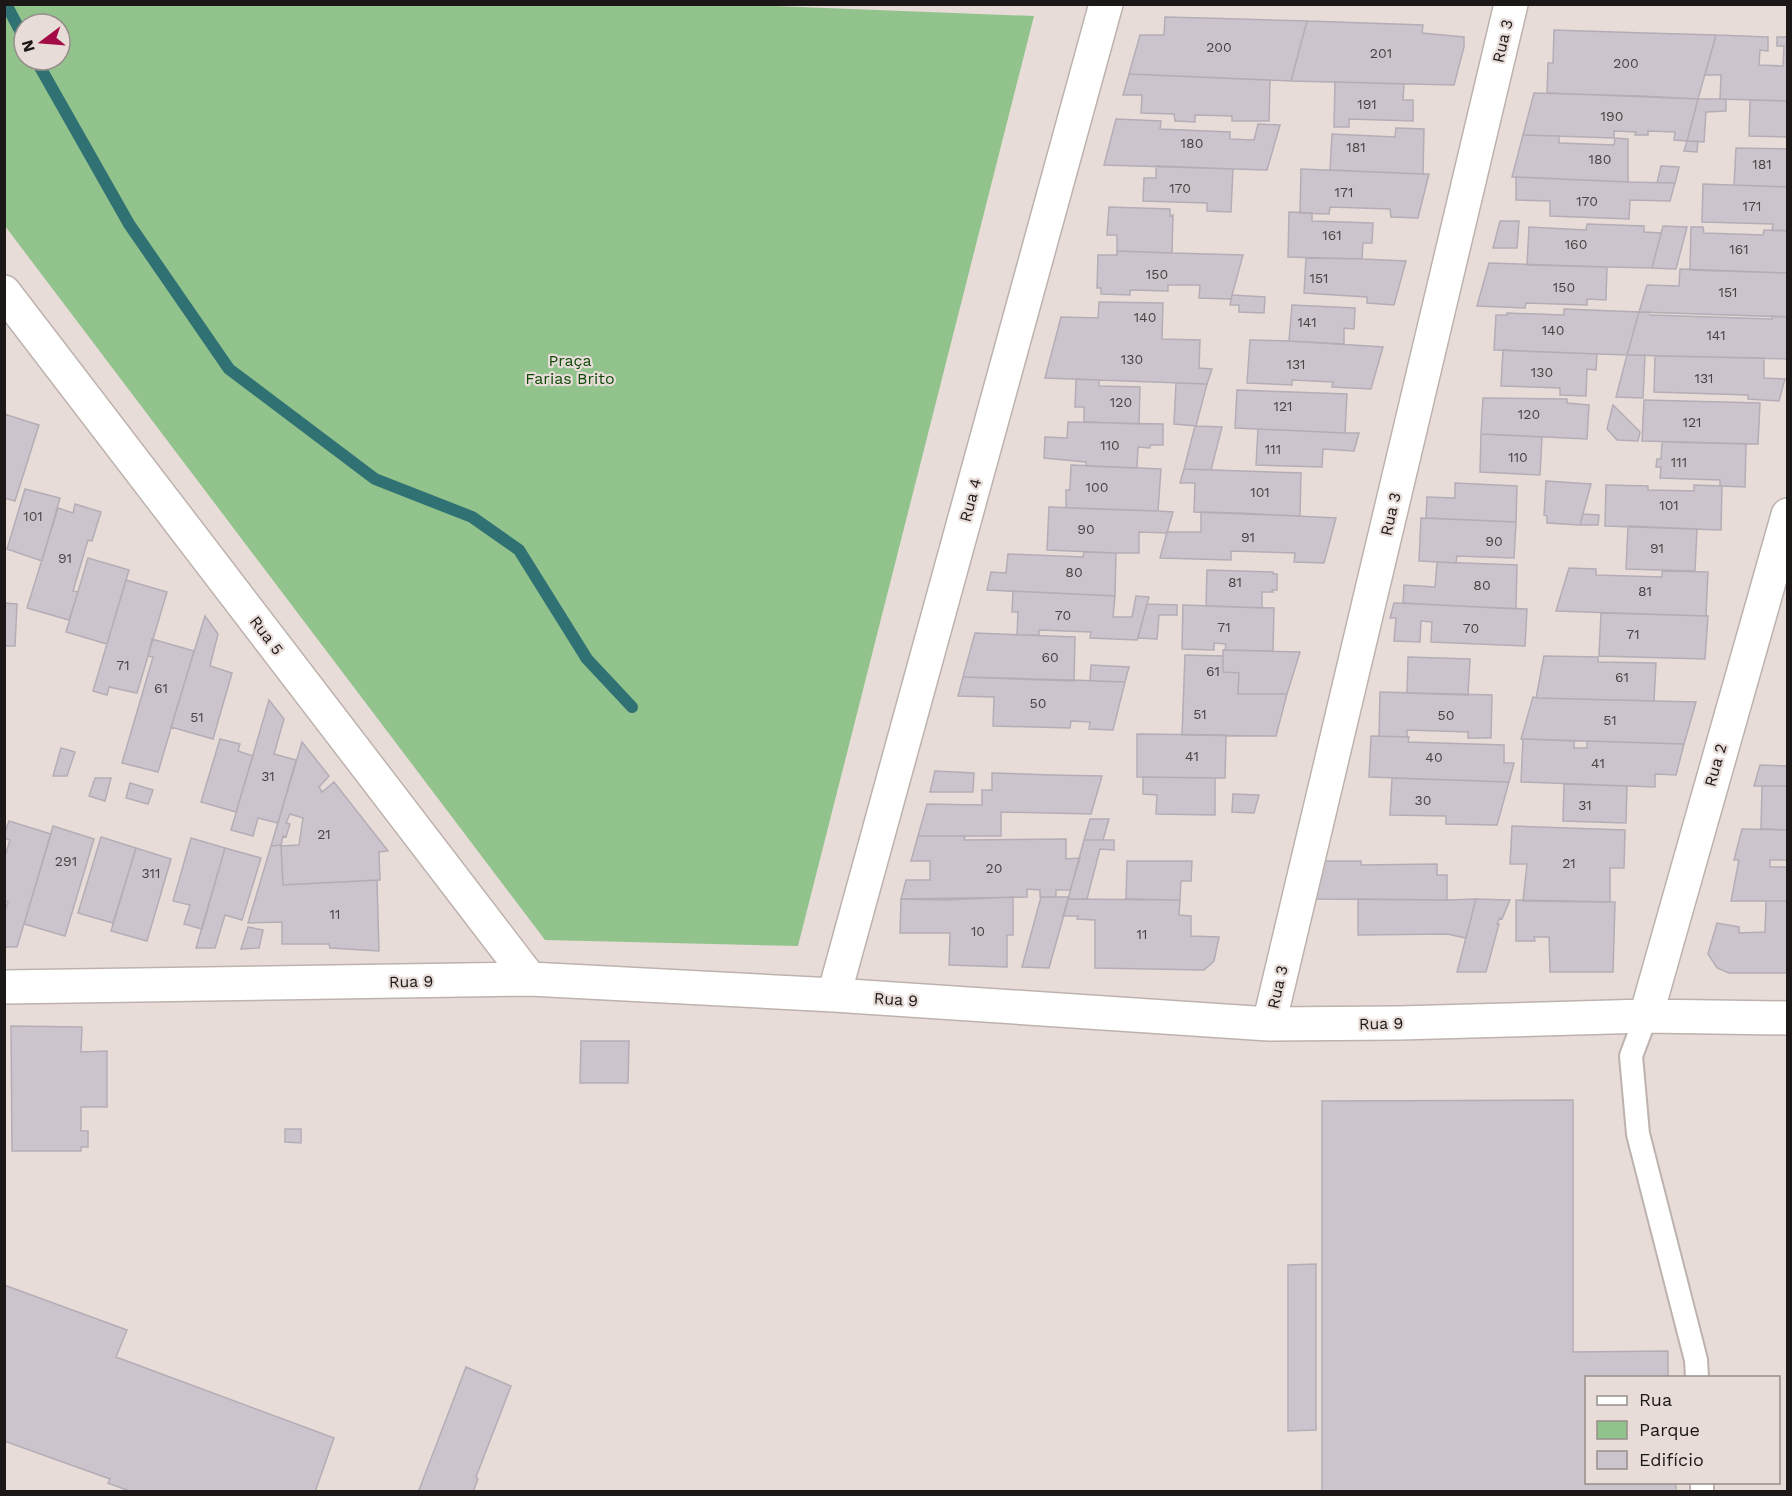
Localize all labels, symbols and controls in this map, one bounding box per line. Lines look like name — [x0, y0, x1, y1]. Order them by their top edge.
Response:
north arrow — [12, 12, 72, 72]
street label: Rua 3 — [1488, 18, 1517, 65]
text: N — [17, 38, 39, 54]
house number: 200 — [1206, 39, 1232, 55]
house number: 201 — [1370, 45, 1392, 61]
house number: 200 — [1613, 55, 1639, 71]
house number: 191 — [1357, 96, 1377, 112]
house number: 190 — [1601, 108, 1623, 124]
house number: 180 — [1181, 135, 1203, 151]
house number: 181 — [1346, 139, 1366, 155]
house number: 180 — [1589, 151, 1611, 167]
house number: 181 — [1752, 156, 1772, 172]
house number: 170 — [1169, 180, 1191, 196]
house number: 171 — [1335, 184, 1353, 200]
house number: 170 — [1576, 193, 1598, 209]
house number: 171 — [1743, 198, 1761, 214]
house number: 161 — [1322, 227, 1342, 243]
house number: 160 — [1565, 236, 1587, 252]
house number: 161 — [1729, 241, 1749, 257]
house number: 150 — [1146, 266, 1168, 282]
house number: 151 — [1309, 270, 1329, 286]
house number: 150 — [1553, 279, 1575, 295]
house number: 151 — [1718, 284, 1738, 300]
house number: 140 — [1134, 309, 1156, 325]
house number: 141 — [1297, 314, 1317, 330]
house number: 140 — [1542, 322, 1564, 338]
house number: 141 — [1706, 327, 1726, 343]
park label: Praça Farias Brito — [525, 351, 615, 388]
house number: 130 — [1121, 351, 1143, 367]
house number: 131 — [1286, 356, 1306, 372]
house number: 130 — [1531, 364, 1553, 380]
house number: 131 — [1694, 370, 1714, 386]
house number: 120 — [1110, 394, 1132, 410]
house number: 121 — [1273, 398, 1293, 414]
house number: 120 — [1518, 406, 1540, 422]
house number: 121 — [1682, 414, 1702, 430]
house number: 110 — [1100, 437, 1120, 453]
house number: 111 — [1265, 441, 1281, 457]
house number: 110 — [1508, 449, 1528, 465]
house number: 111 — [1671, 454, 1687, 470]
street label: Rua 4 — [956, 476, 985, 524]
house number: 100 — [1086, 479, 1108, 495]
house number: 101 — [1250, 484, 1270, 500]
street label: Rua 3 — [1376, 491, 1405, 538]
house number: 101 — [1659, 497, 1679, 513]
house number: 101 — [23, 508, 43, 524]
house number: 90 — [1077, 521, 1095, 537]
house number: 91 — [1241, 529, 1255, 545]
house number: 90 — [1485, 533, 1503, 549]
house number: 91 — [1650, 540, 1664, 556]
house number: 91 — [58, 550, 72, 566]
house number: 80 — [1065, 564, 1083, 580]
house number: 81 — [1228, 574, 1242, 590]
house number: 80 — [1473, 577, 1491, 593]
house number: 81 — [1638, 583, 1652, 599]
house number: 70 — [1055, 607, 1071, 623]
street label: Rua 5 — [246, 612, 287, 659]
house number: 71 — [1217, 619, 1231, 635]
house number: 70 — [1463, 620, 1479, 636]
house number: 71 — [1626, 626, 1640, 642]
house number: 60 — [1041, 649, 1059, 665]
house number: 71 — [116, 657, 130, 673]
house number: 61 — [1206, 663, 1220, 679]
house number: 61 — [1615, 669, 1629, 685]
house number: 61 — [154, 680, 168, 696]
house number: 50 — [1030, 695, 1046, 711]
house number: 51 — [1193, 706, 1207, 722]
house number: 50 — [1438, 707, 1454, 723]
house number: 51 — [190, 709, 204, 725]
house number: 51 — [1603, 712, 1617, 728]
street label: Rua 2 — [1700, 741, 1731, 789]
house number: 41 — [1185, 748, 1199, 764]
house number: 40 — [1425, 749, 1443, 765]
house number: 41 — [1591, 755, 1605, 771]
house number: 31 — [261, 768, 275, 784]
house number: 30 — [1415, 792, 1431, 808]
house number: 31 — [1578, 797, 1592, 813]
house number: 21 — [317, 826, 331, 842]
house number: 291 — [55, 853, 77, 869]
house number: 21 — [1562, 855, 1576, 871]
house number: 20 — [986, 860, 1002, 876]
house number: 311 — [141, 865, 161, 881]
house number: 11 — [330, 906, 340, 922]
house number: 10 — [971, 923, 985, 939]
house number: 11 — [1137, 926, 1147, 942]
street label: Rua 3 — [1263, 964, 1292, 1011]
street label: Rua 9 — [389, 972, 433, 991]
street label: Rua 9 — [873, 988, 919, 1011]
street label: Rua 9 — [1359, 1014, 1403, 1033]
legend — [1585, 1376, 1780, 1484]
text: Rua — [1639, 1389, 1672, 1410]
text: Parque — [1639, 1419, 1700, 1440]
text: Edifício — [1639, 1449, 1704, 1470]

